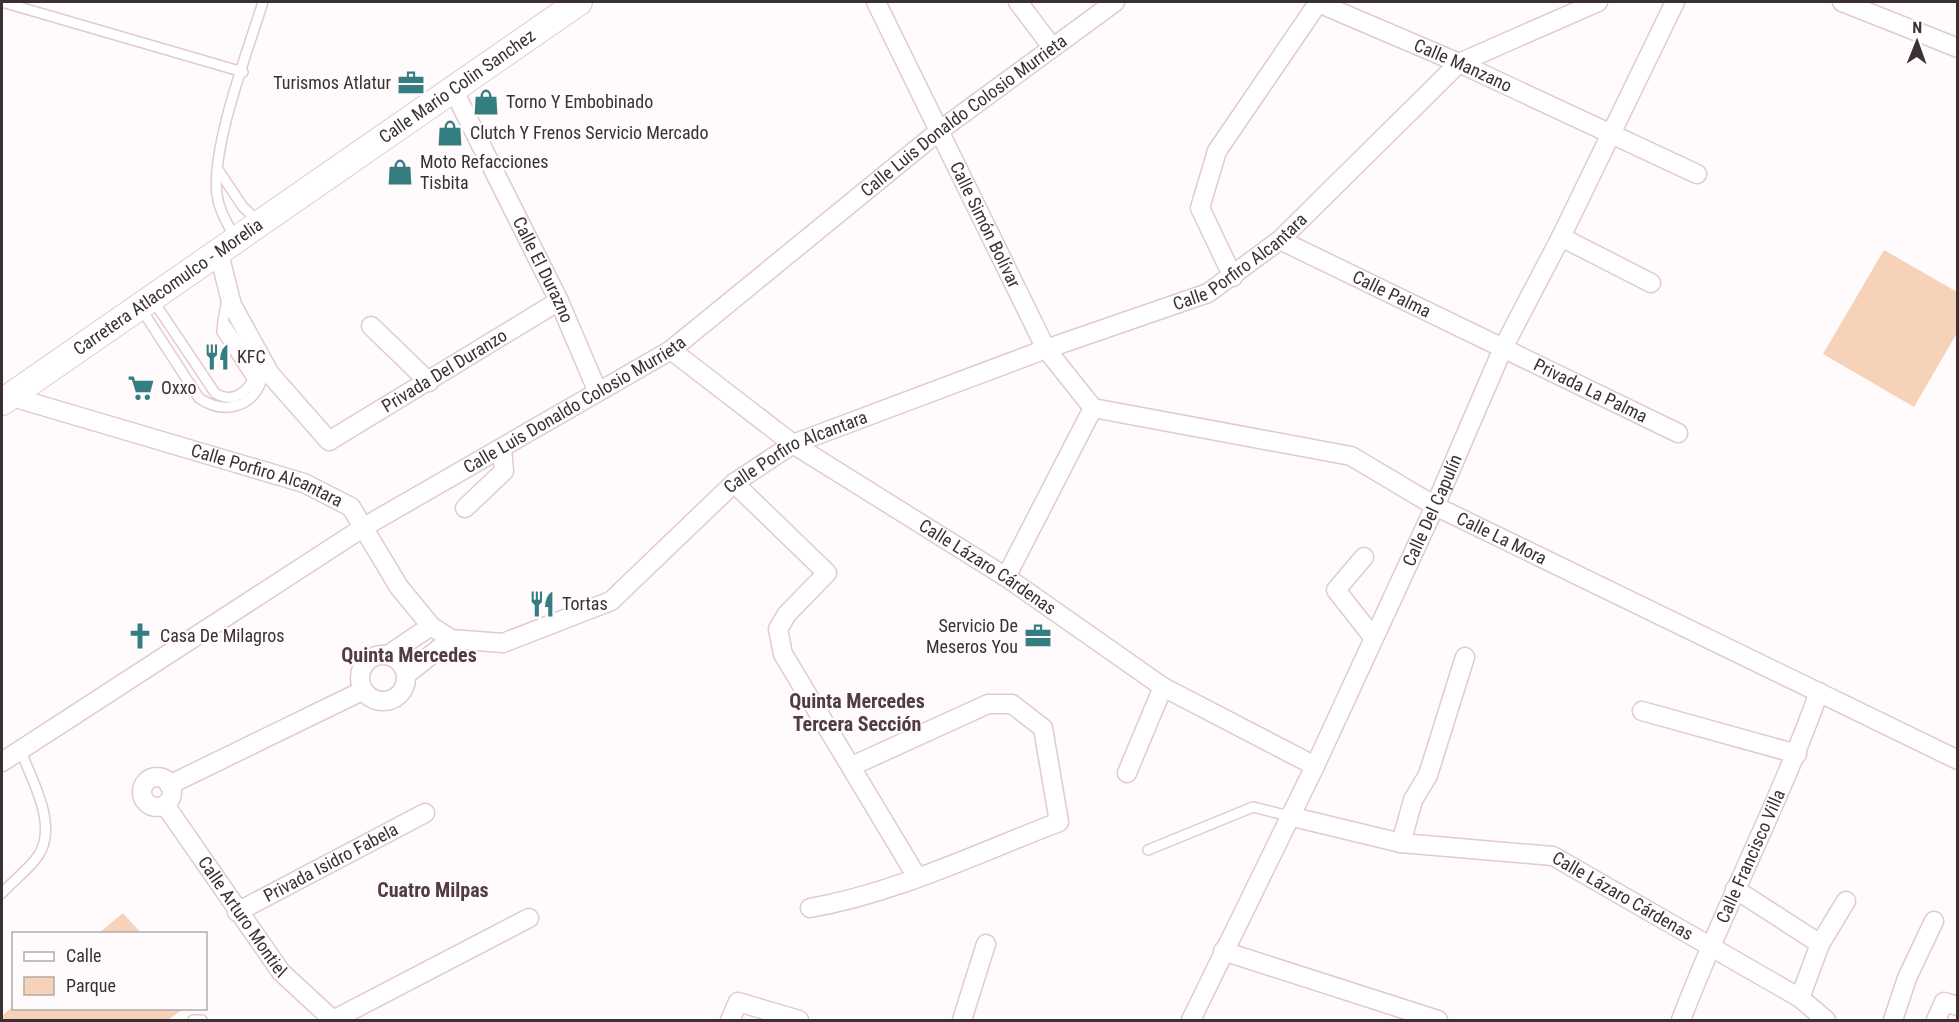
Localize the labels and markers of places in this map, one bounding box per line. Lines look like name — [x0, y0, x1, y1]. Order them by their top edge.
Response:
office icon: Turismos Atlatur — [396, 68, 426, 98]
place label: Turismos Atlatur — [273, 72, 392, 93]
shop icon: Torno Y Embobinado — [471, 87, 501, 117]
place label: Torno Y Embobinado — [506, 91, 653, 112]
shop icon: Clutch Y Frenos Servicio Mercado — [435, 118, 465, 148]
place label: Clutch Y Frenos Servicio Mercado — [470, 122, 708, 143]
place label: Moto Refacciones Tisbita — [420, 151, 548, 193]
shop icon: Moto Refacciones Tisbita — [385, 157, 415, 187]
restaurant icon: KFC — [202, 342, 232, 372]
place label: KFC — [237, 346, 266, 367]
supermarket icon: Oxxo — [126, 373, 156, 403]
place label: Oxxo — [161, 377, 196, 398]
restaurant icon: Tortas — [527, 589, 557, 619]
place label: Tortas — [562, 593, 608, 614]
place label: Servicio De Meseros You — [926, 615, 1018, 657]
church icon: Casa De Milagros — [125, 621, 155, 651]
office icon: Servicio De Meseros You — [1023, 621, 1053, 651]
place label: Casa De Milagros — [160, 625, 285, 646]

